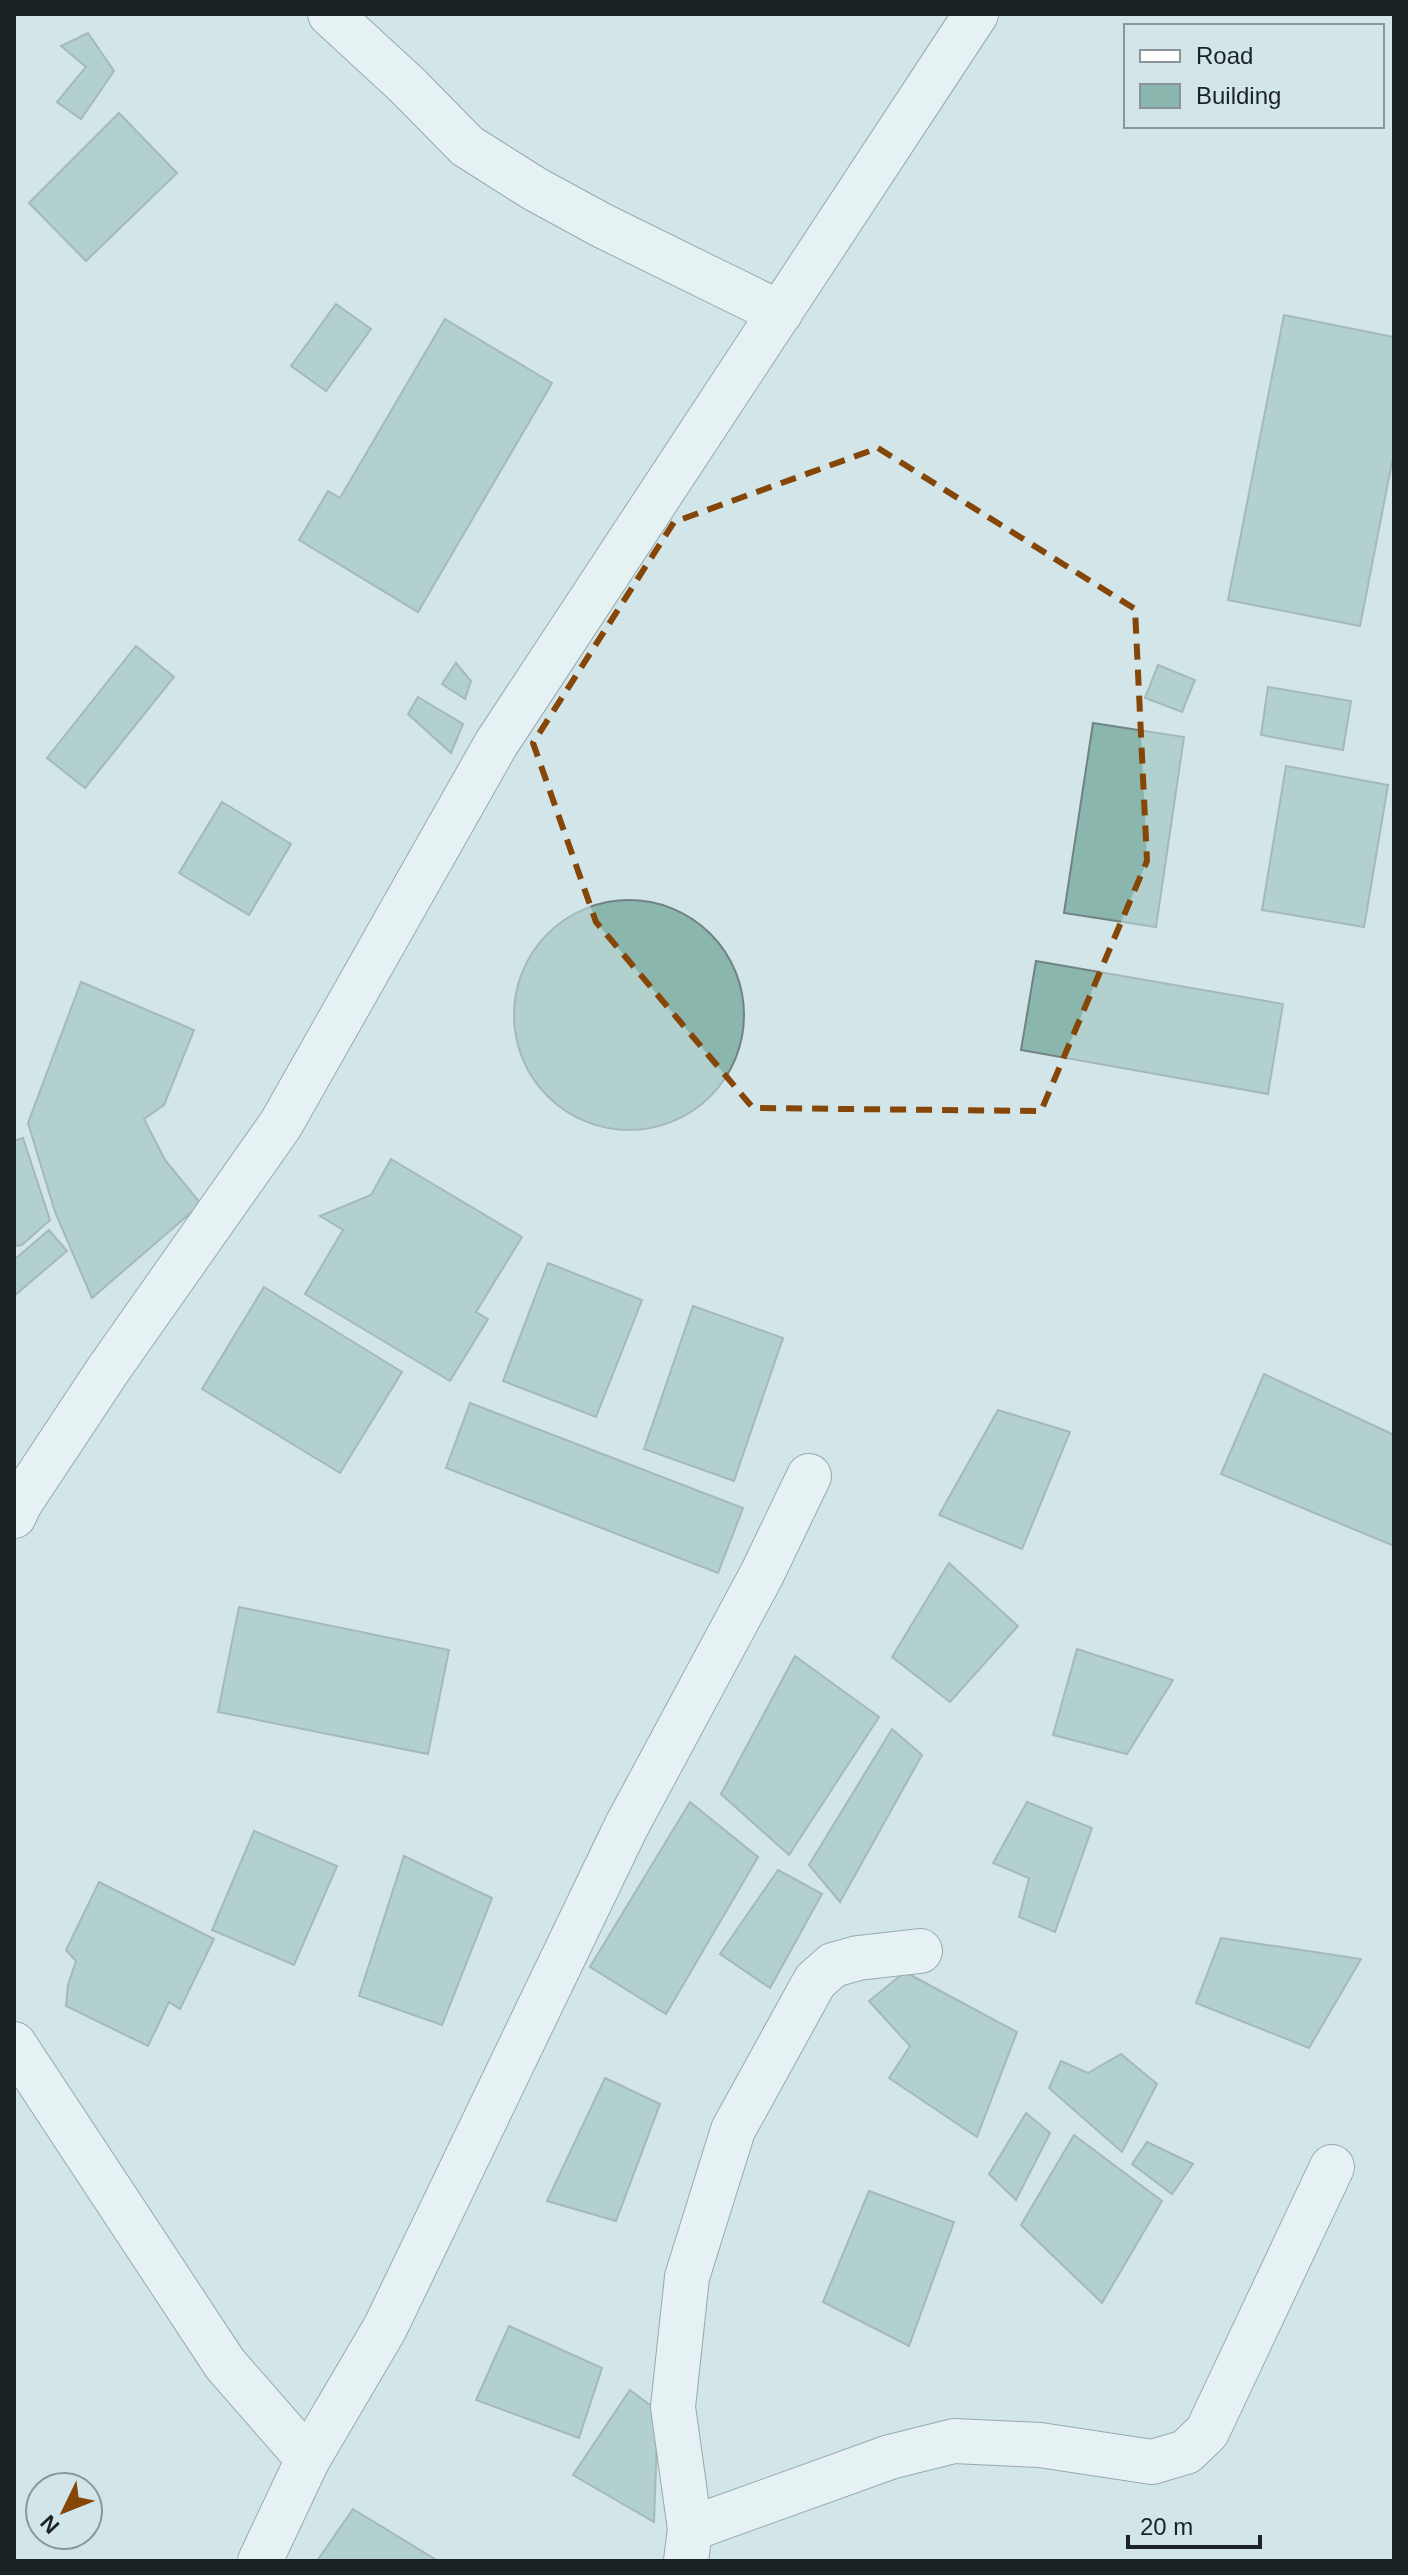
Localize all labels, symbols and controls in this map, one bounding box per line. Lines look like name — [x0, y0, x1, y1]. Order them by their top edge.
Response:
legend — [1124, 24, 1384, 128]
text: Road — [1196, 42, 1253, 69]
text: Building — [1196, 82, 1281, 109]
north arrow — [24, 2471, 104, 2551]
scale bar — [1128, 2499, 1260, 2549]
text: N — [35, 2510, 64, 2539]
text: 20 m — [1140, 2513, 1193, 2540]

